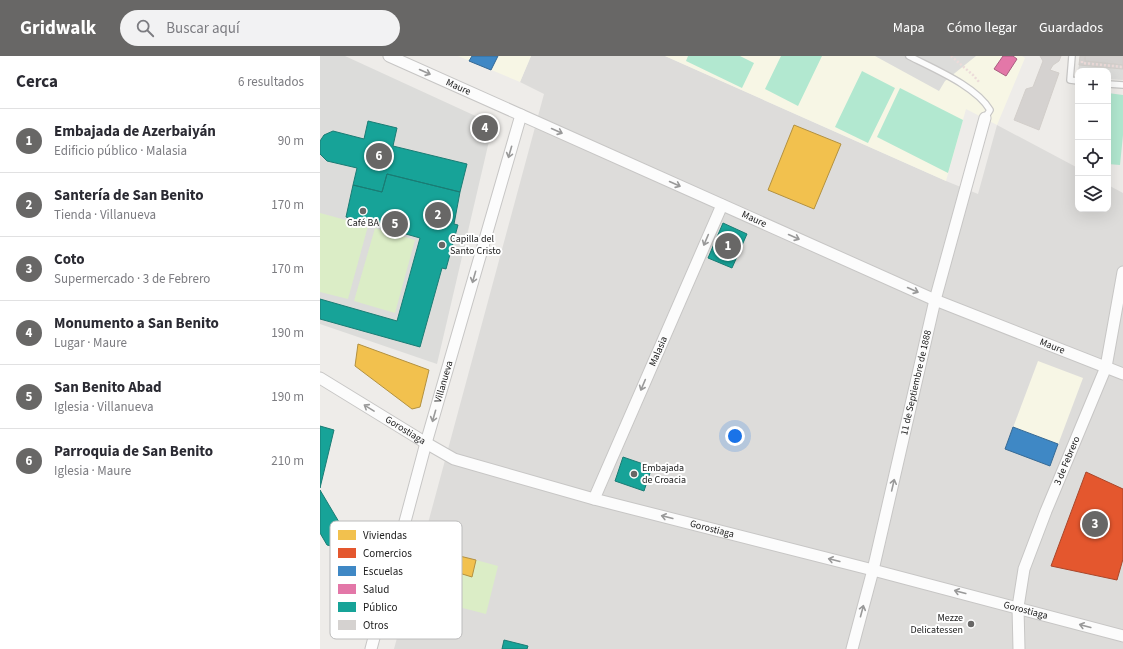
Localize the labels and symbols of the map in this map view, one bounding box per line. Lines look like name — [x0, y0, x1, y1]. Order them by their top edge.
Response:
one-way arrow — [418, 69, 430, 76]
street label: Maure — [444, 75, 473, 99]
pin: 4 — [472, 113, 498, 143]
one-way arrow — [550, 128, 562, 135]
pin: 6 — [366, 141, 392, 171]
one-way arrow — [506, 146, 513, 159]
one-way arrow — [669, 181, 681, 188]
pin: 2 — [425, 200, 451, 230]
marker: Café BA — [358, 206, 368, 216]
street label: Maure — [739, 207, 769, 231]
pin: 5 — [382, 209, 408, 239]
place label: Café BA — [347, 216, 379, 230]
pin: 1 — [715, 231, 741, 261]
place label: Capilla del Santo Cristo — [450, 232, 501, 258]
one-way arrow — [702, 234, 709, 246]
one-way arrow — [788, 234, 800, 241]
marker: Capilla del Santo Cristo — [437, 240, 447, 250]
one-way arrow — [470, 271, 477, 284]
one-way arrow — [906, 287, 918, 294]
street label: 11 de Septiembre de 1888 — [897, 329, 935, 437]
street label: Malasia — [646, 334, 671, 369]
street label: Maure — [1037, 335, 1067, 357]
street label: Villanueva — [431, 359, 456, 404]
one-way arrow — [639, 379, 647, 391]
one-way arrow — [364, 404, 375, 412]
one-way arrow — [430, 409, 437, 422]
street label: Gorostiaga — [382, 412, 428, 448]
your location — [725, 426, 745, 446]
street label: 3 de Febrero — [1051, 434, 1083, 487]
place label: Embajada de Croacia — [642, 461, 686, 487]
marker: Embajada de Croacia — [629, 469, 639, 479]
one-way arrow — [889, 479, 897, 492]
pin: 3 — [1082, 509, 1108, 539]
one-way arrow — [661, 513, 674, 521]
street label: Gorostiaga — [688, 517, 736, 541]
legend — [330, 521, 462, 639]
text: Viviendas — [363, 528, 407, 543]
text: Comercios — [363, 546, 412, 561]
one-way arrow — [828, 555, 841, 563]
text: Escuelas — [363, 564, 403, 579]
text: Salud — [363, 582, 389, 597]
one-way arrow — [954, 588, 967, 595]
street label: Gorostiaga — [1002, 598, 1049, 623]
text: Público — [363, 600, 398, 615]
one-way arrow — [859, 605, 866, 618]
place label: Mezze Delicatessen — [911, 611, 963, 637]
text: Otros — [363, 618, 389, 633]
marker: Mezze Delicatessen — [966, 619, 976, 629]
one-way arrow — [1079, 622, 1092, 629]

